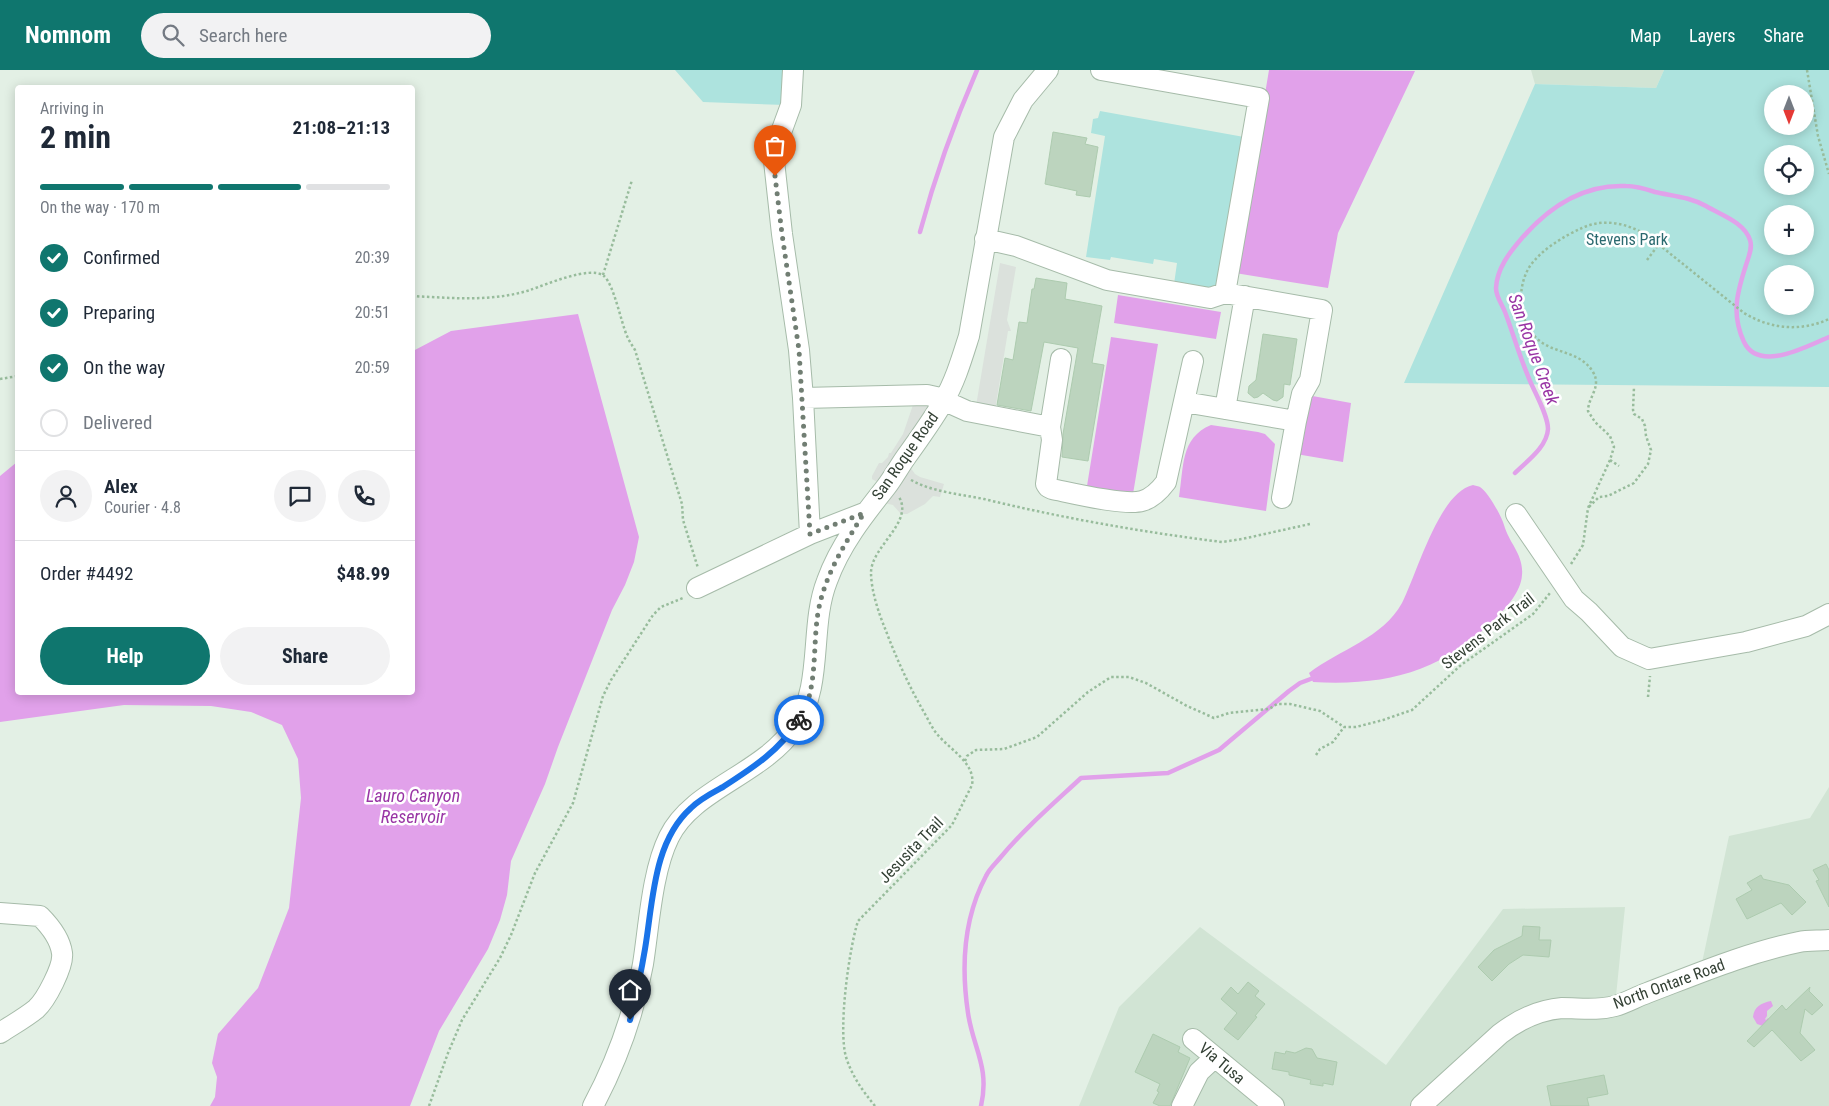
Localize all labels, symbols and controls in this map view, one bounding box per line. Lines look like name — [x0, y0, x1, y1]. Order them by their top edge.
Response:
search box — [141, 13, 491, 58]
text: Nomnom — [25, 21, 111, 49]
icon: search — [159, 21, 187, 49]
text: Search here — [199, 24, 287, 47]
text: Map — [1630, 25, 1661, 46]
text: Layers — [1689, 25, 1736, 46]
text: Share — [1764, 25, 1804, 46]
north arrow — [1764, 85, 1814, 135]
map controls — [1764, 85, 1814, 315]
text: Arriving in — [40, 99, 104, 118]
text: 21:08–21:13 — [292, 116, 390, 139]
text: 2 min — [40, 118, 111, 156]
pin — [754, 125, 796, 176]
icon: bag — [761, 132, 789, 160]
button: locate — [1764, 145, 1814, 195]
text: On the way · 170 m — [40, 198, 160, 217]
button: + — [1764, 205, 1814, 255]
park label: Stevens Park — [1586, 230, 1669, 249]
icon: check — [40, 244, 68, 272]
text: Confirmed — [83, 246, 160, 269]
text: 20:39 — [355, 248, 390, 267]
button: − — [1764, 265, 1814, 315]
water label: San Roque Creek — [1504, 291, 1564, 408]
icon: check — [40, 299, 68, 327]
text: Preparing — [83, 301, 155, 324]
text: 20:51 — [355, 303, 390, 322]
icon: check — [40, 354, 68, 382]
text: On the way — [83, 356, 165, 379]
text: 20:59 — [355, 358, 390, 377]
street label: San Roque Road — [868, 408, 942, 504]
text: Delivered — [83, 411, 152, 434]
button: person — [40, 470, 92, 522]
button: chat — [274, 470, 326, 522]
button: phone — [338, 470, 390, 522]
text: Alex — [104, 475, 138, 498]
text: Courier · 4.8 — [104, 498, 181, 517]
text: Order #4492 — [40, 562, 133, 585]
text: $48.99 — [336, 562, 390, 585]
street label: Stevens Park Trail — [1438, 589, 1538, 673]
button: Help — [40, 627, 210, 685]
button: Share — [220, 627, 390, 685]
courier — [774, 695, 824, 745]
icon: bike — [785, 706, 813, 734]
water label: Lauro Canyon Reservoir — [366, 785, 460, 827]
street label: Jesusita Trail — [875, 813, 947, 887]
street label: North Ontare Road — [1611, 955, 1727, 1013]
pin — [609, 969, 651, 1020]
icon: home — [616, 976, 644, 1004]
street label: Via Tusa — [1195, 1038, 1249, 1088]

